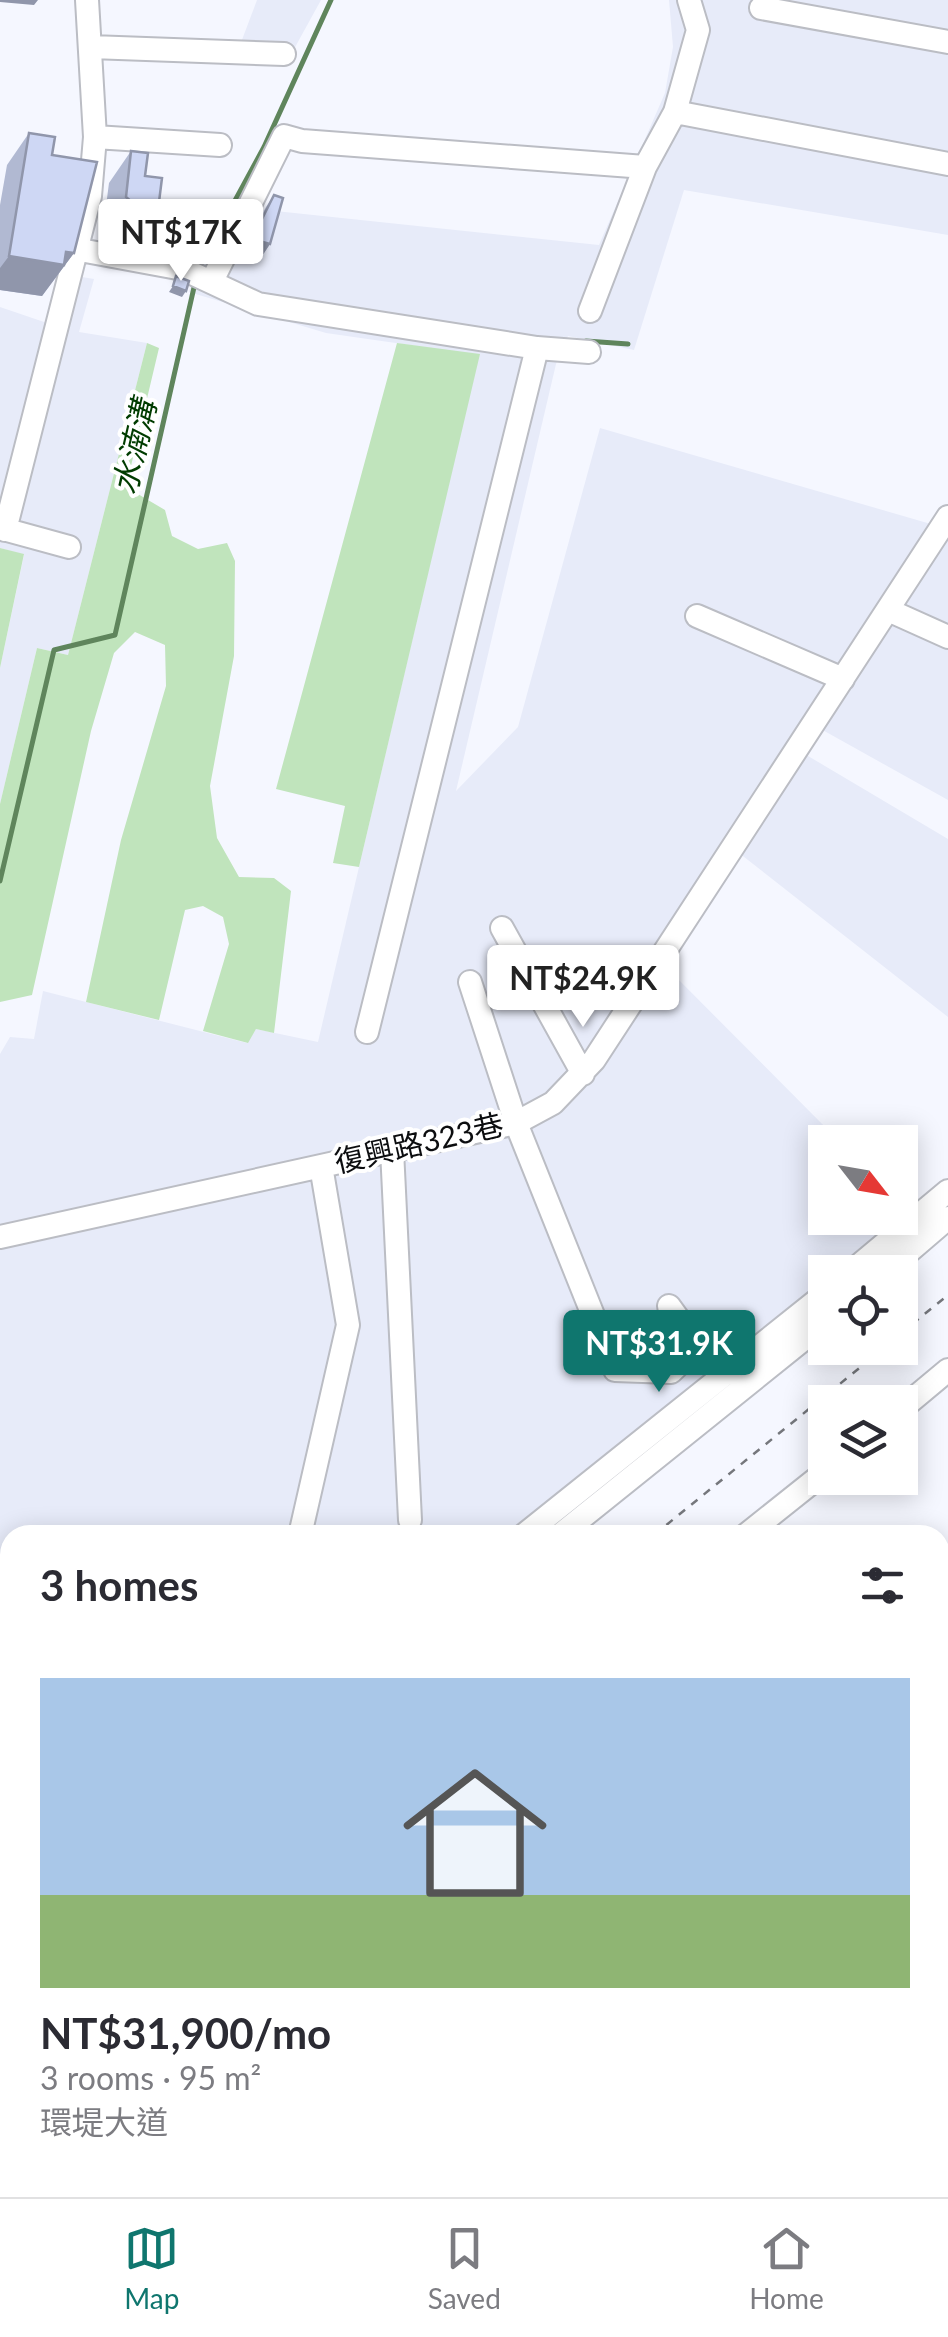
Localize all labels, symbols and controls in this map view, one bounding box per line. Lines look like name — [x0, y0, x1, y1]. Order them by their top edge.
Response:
pin: NT$17K — [100, 199, 262, 284]
text: NT$17K — [120, 212, 242, 251]
water label: 水湳溝 — [104, 392, 164, 498]
pin: NT$24.9K — [480, 945, 686, 1030]
text: NT$24.9K — [509, 958, 657, 997]
street label: 復興路323巷 — [331, 1105, 506, 1179]
north arrow — [808, 1125, 918, 1235]
map controls — [808, 1125, 918, 1495]
button: locate — [808, 1255, 918, 1365]
pin: NT$31.9K — [556, 1310, 762, 1395]
text: NT$31.9K — [585, 1323, 733, 1362]
button: layers — [808, 1385, 918, 1495]
icon: filters — [855, 1558, 910, 1613]
text: 3 homes — [40, 1560, 198, 1610]
icon: home — [385, 1743, 565, 1923]
text: NT$31,900/mo — [40, 2008, 331, 2058]
text: 3 rooms · 95 m² — [40, 2058, 261, 2097]
text: 環堤大道 — [40, 2102, 168, 2141]
tab: Map — [124, 2221, 179, 2315]
tab: Saved — [428, 2221, 501, 2315]
tab: Home — [749, 2221, 824, 2315]

